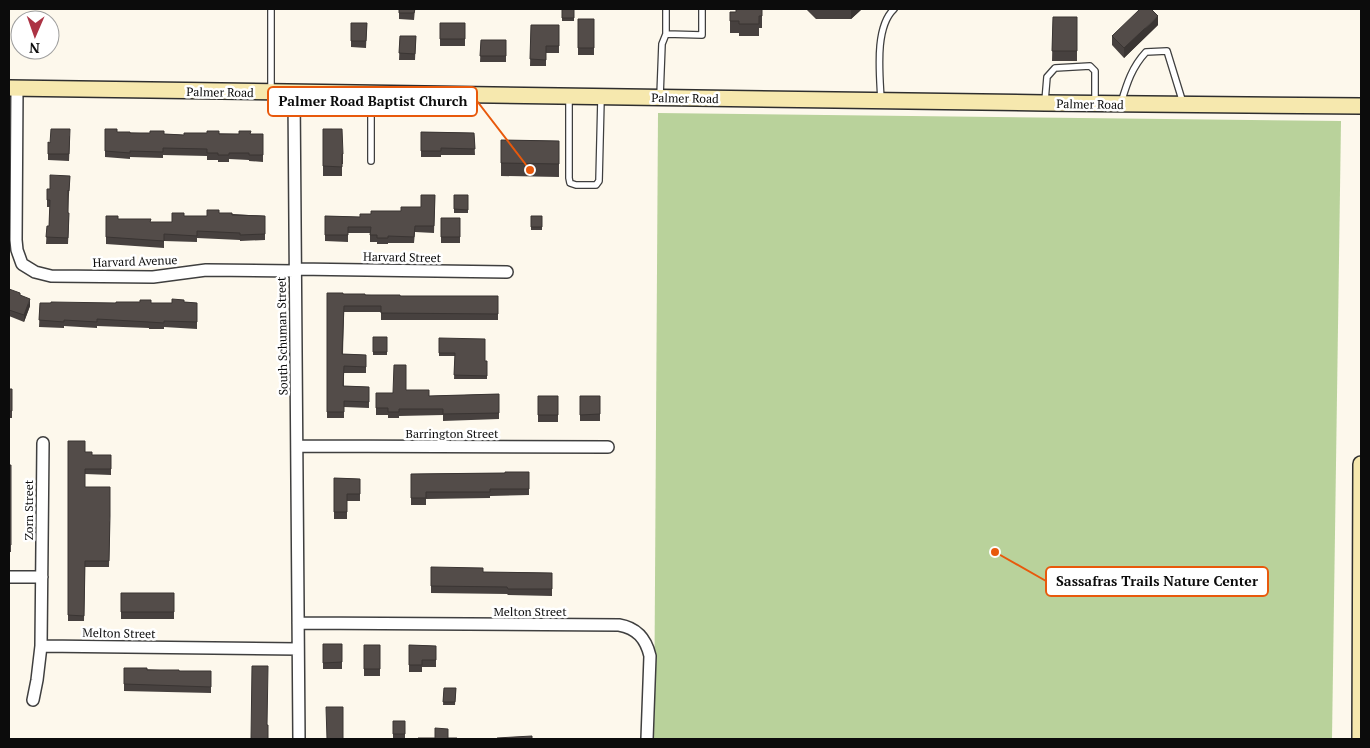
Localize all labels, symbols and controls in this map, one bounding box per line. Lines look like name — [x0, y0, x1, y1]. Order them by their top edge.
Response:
north arrow — [10, 10, 60, 60]
text: N — [29, 39, 40, 58]
street label: Palmer Road — [186, 84, 254, 100]
callout: Palmer Road Baptist Church — [268, 87, 477, 116]
street label: Palmer Road — [651, 90, 719, 106]
text: Palmer Road Baptist Church — [278, 91, 468, 110]
street label: Palmer Road — [1056, 96, 1124, 112]
street label: Harvard Street — [363, 249, 442, 265]
street label: Harvard Avenue — [92, 252, 178, 270]
street label: South Schuman Street — [273, 276, 291, 396]
street label: Barrington Street — [406, 426, 499, 441]
street label: Zorn Street — [21, 479, 36, 540]
callout: Sassafras Trails Nature Center — [1046, 567, 1268, 596]
text: Sassafras Trails Nature Center — [1056, 571, 1258, 590]
street label: Melton Street — [493, 604, 567, 619]
street label: Melton Street — [82, 625, 156, 641]

